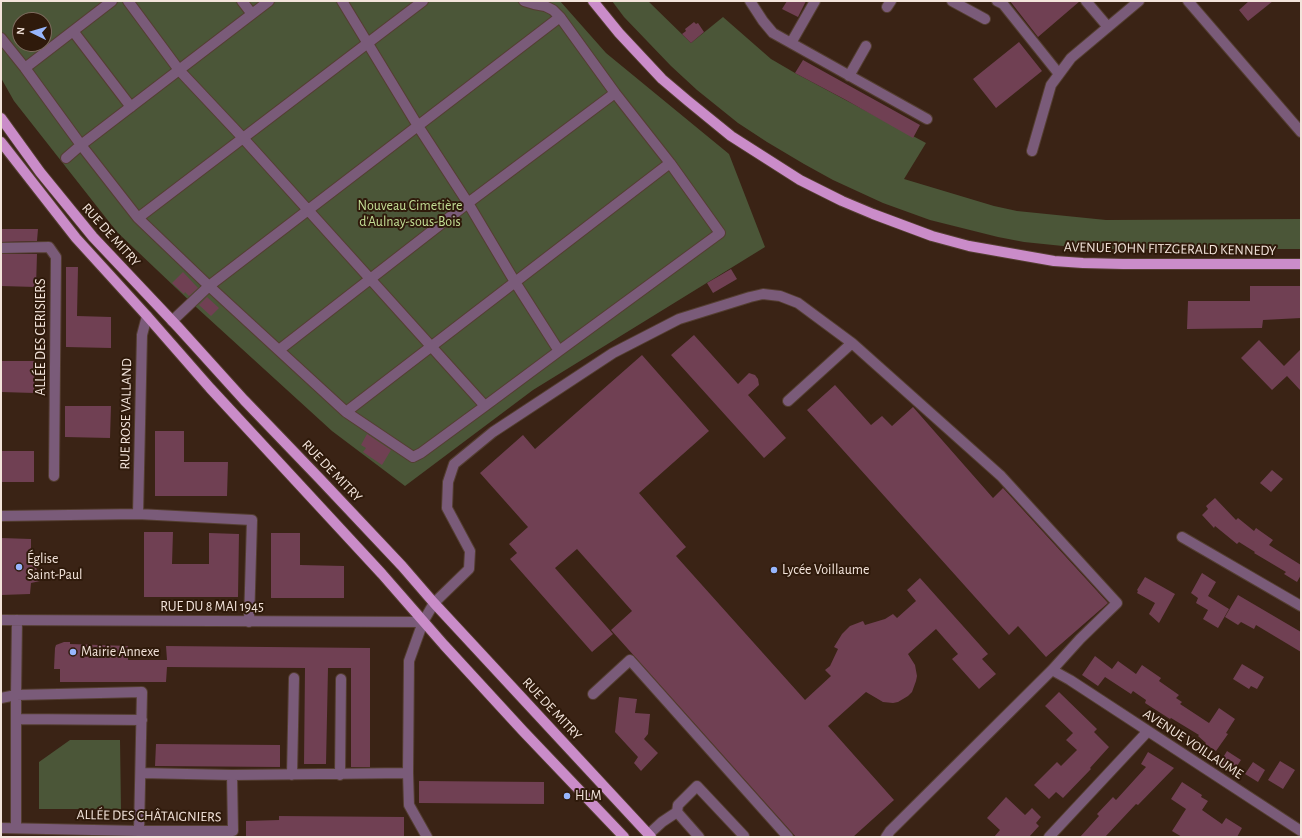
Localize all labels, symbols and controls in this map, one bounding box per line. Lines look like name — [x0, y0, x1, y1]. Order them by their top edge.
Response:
north arrow — [12, 12, 52, 52]
text: N — [15, 27, 26, 35]
park label: Nouveau Cimetière d'Aulnay-sous-Bois — [358, 198, 462, 230]
street label: RUE DE MITRY — [78, 200, 144, 270]
street label: AVENUE JOHN FITZGERALD KENNEDY — [1064, 239, 1276, 259]
street label: ALLÉE DES CERISIERS — [33, 278, 49, 396]
street label: RUE ROSE VALLAND — [117, 358, 135, 470]
street label: RUE DE MITRY — [298, 437, 366, 505]
place label: Église Saint-Paul — [27, 551, 83, 584]
marker: Église Saint-Paul — [14, 562, 24, 572]
place label: Lycée Voillaume — [782, 562, 869, 578]
marker: Lycée Voillaume — [769, 565, 779, 575]
street label: RUE DU 8 MAI 1945 — [160, 599, 264, 615]
place label: Mairie Annexe — [81, 644, 159, 660]
marker: Mairie Annexe — [68, 647, 78, 657]
street label: RUE DE MITRY — [519, 674, 585, 744]
street label: AVENUE VOILLAUME — [1140, 705, 1246, 783]
place label: HLM — [575, 788, 601, 804]
marker: HLM — [562, 791, 572, 801]
street label: ALLÉE DES CHÂTAIGNIERS — [76, 806, 222, 826]

